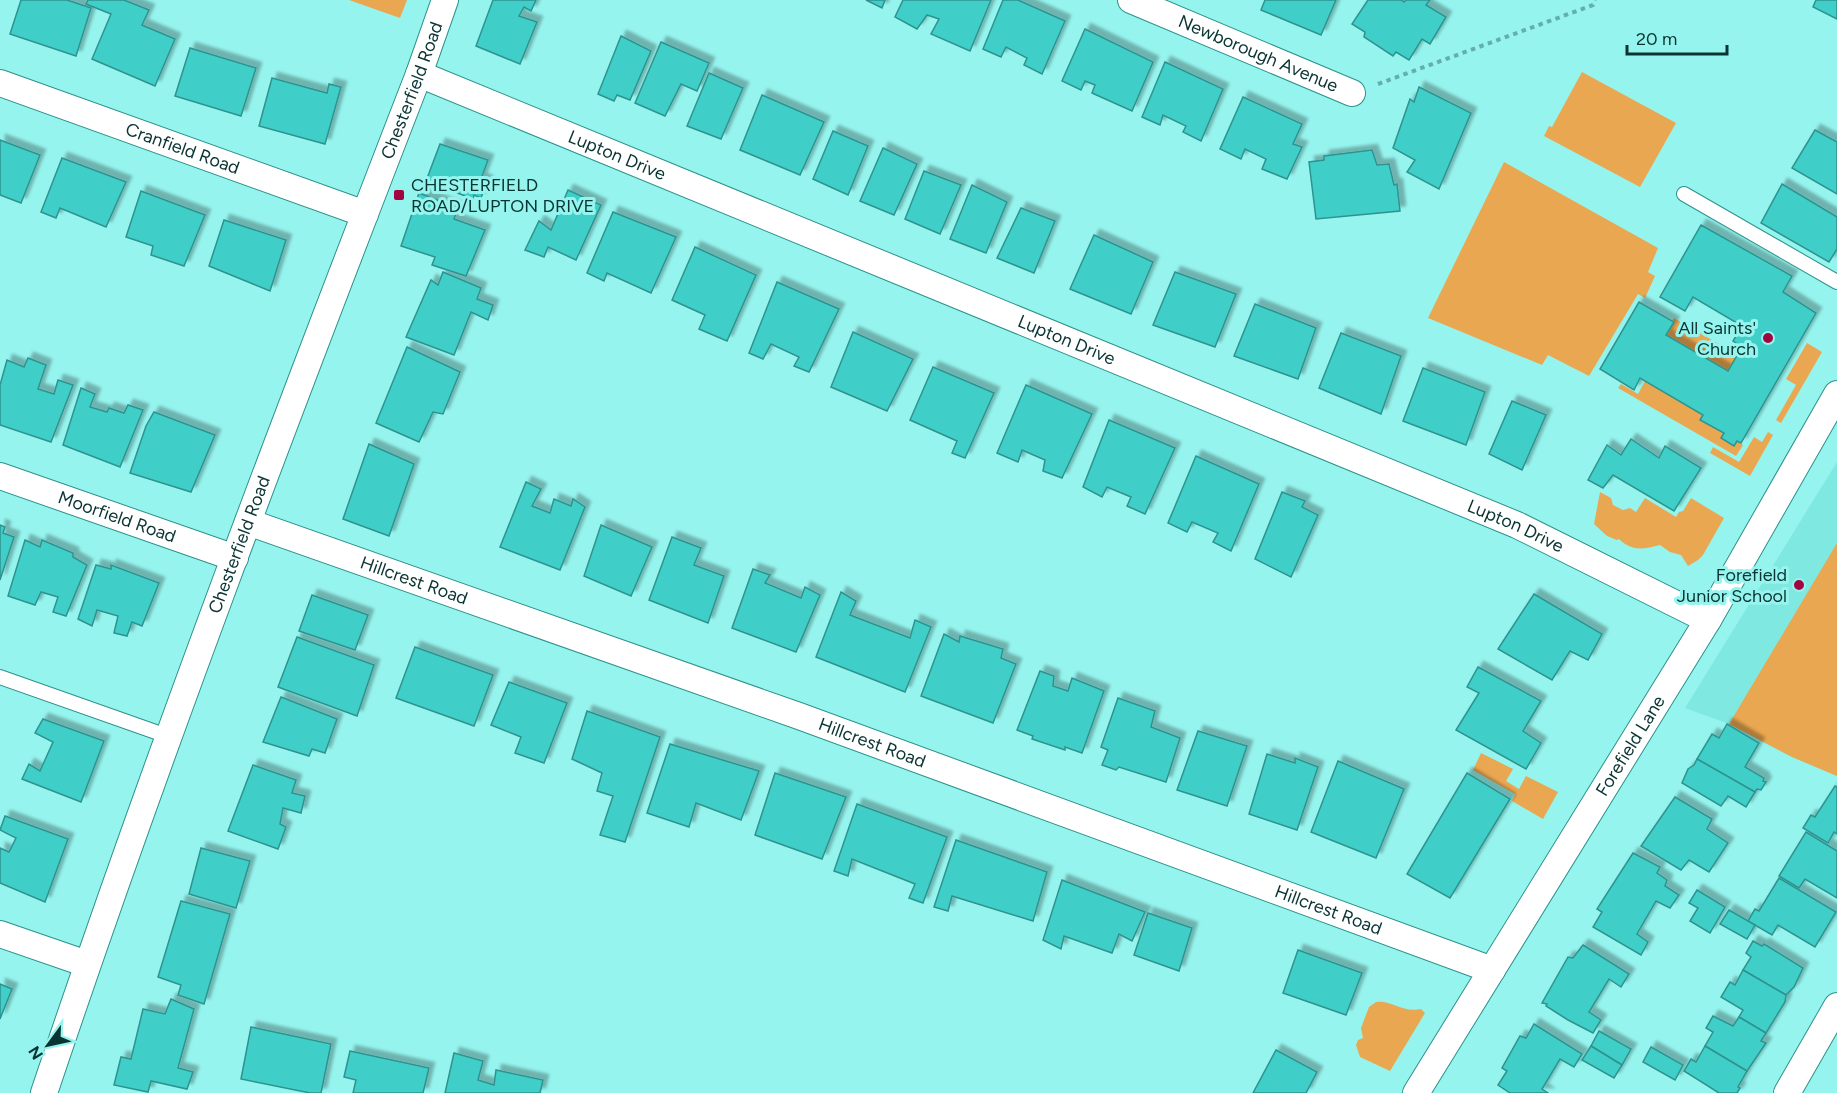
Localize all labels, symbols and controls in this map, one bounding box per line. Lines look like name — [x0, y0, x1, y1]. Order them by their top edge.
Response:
street label: Newborough Avenue — [1175, 10, 1342, 97]
scale bar — [1627, 18, 1728, 56]
street label: Chesterfield Road — [376, 19, 447, 162]
text: 20 m — [1636, 28, 1677, 50]
street label: Cranfield Road — [123, 118, 243, 179]
street label: Lupton Drive — [565, 125, 669, 185]
place label: CHESTERFIELD ROAD/LUPTON DRIVE — [411, 174, 594, 217]
marker: CHESTERFIELD ROAD/LUPTON DRIVE — [392, 188, 406, 202]
street label: Lupton Drive — [1014, 310, 1119, 370]
place label: All Saints' Church — [1678, 317, 1756, 360]
marker: All Saints' Church — [1761, 331, 1775, 345]
street label: Chesterfield Road — [204, 473, 275, 617]
street label: Moorfield Road — [55, 486, 179, 548]
street label: Lupton Drive — [1464, 495, 1567, 558]
street label: Hillcrest Road — [357, 551, 471, 610]
place label: Forefield Junior School — [1677, 564, 1787, 607]
marker: Forefield Junior School — [1792, 578, 1806, 592]
street label: Forefield Lane — [1591, 691, 1670, 800]
street label: Hillcrest Road — [816, 713, 929, 772]
street label: Hillcrest Road — [1272, 880, 1385, 940]
north arrow — [18, 1015, 78, 1075]
text: N — [25, 1043, 47, 1063]

